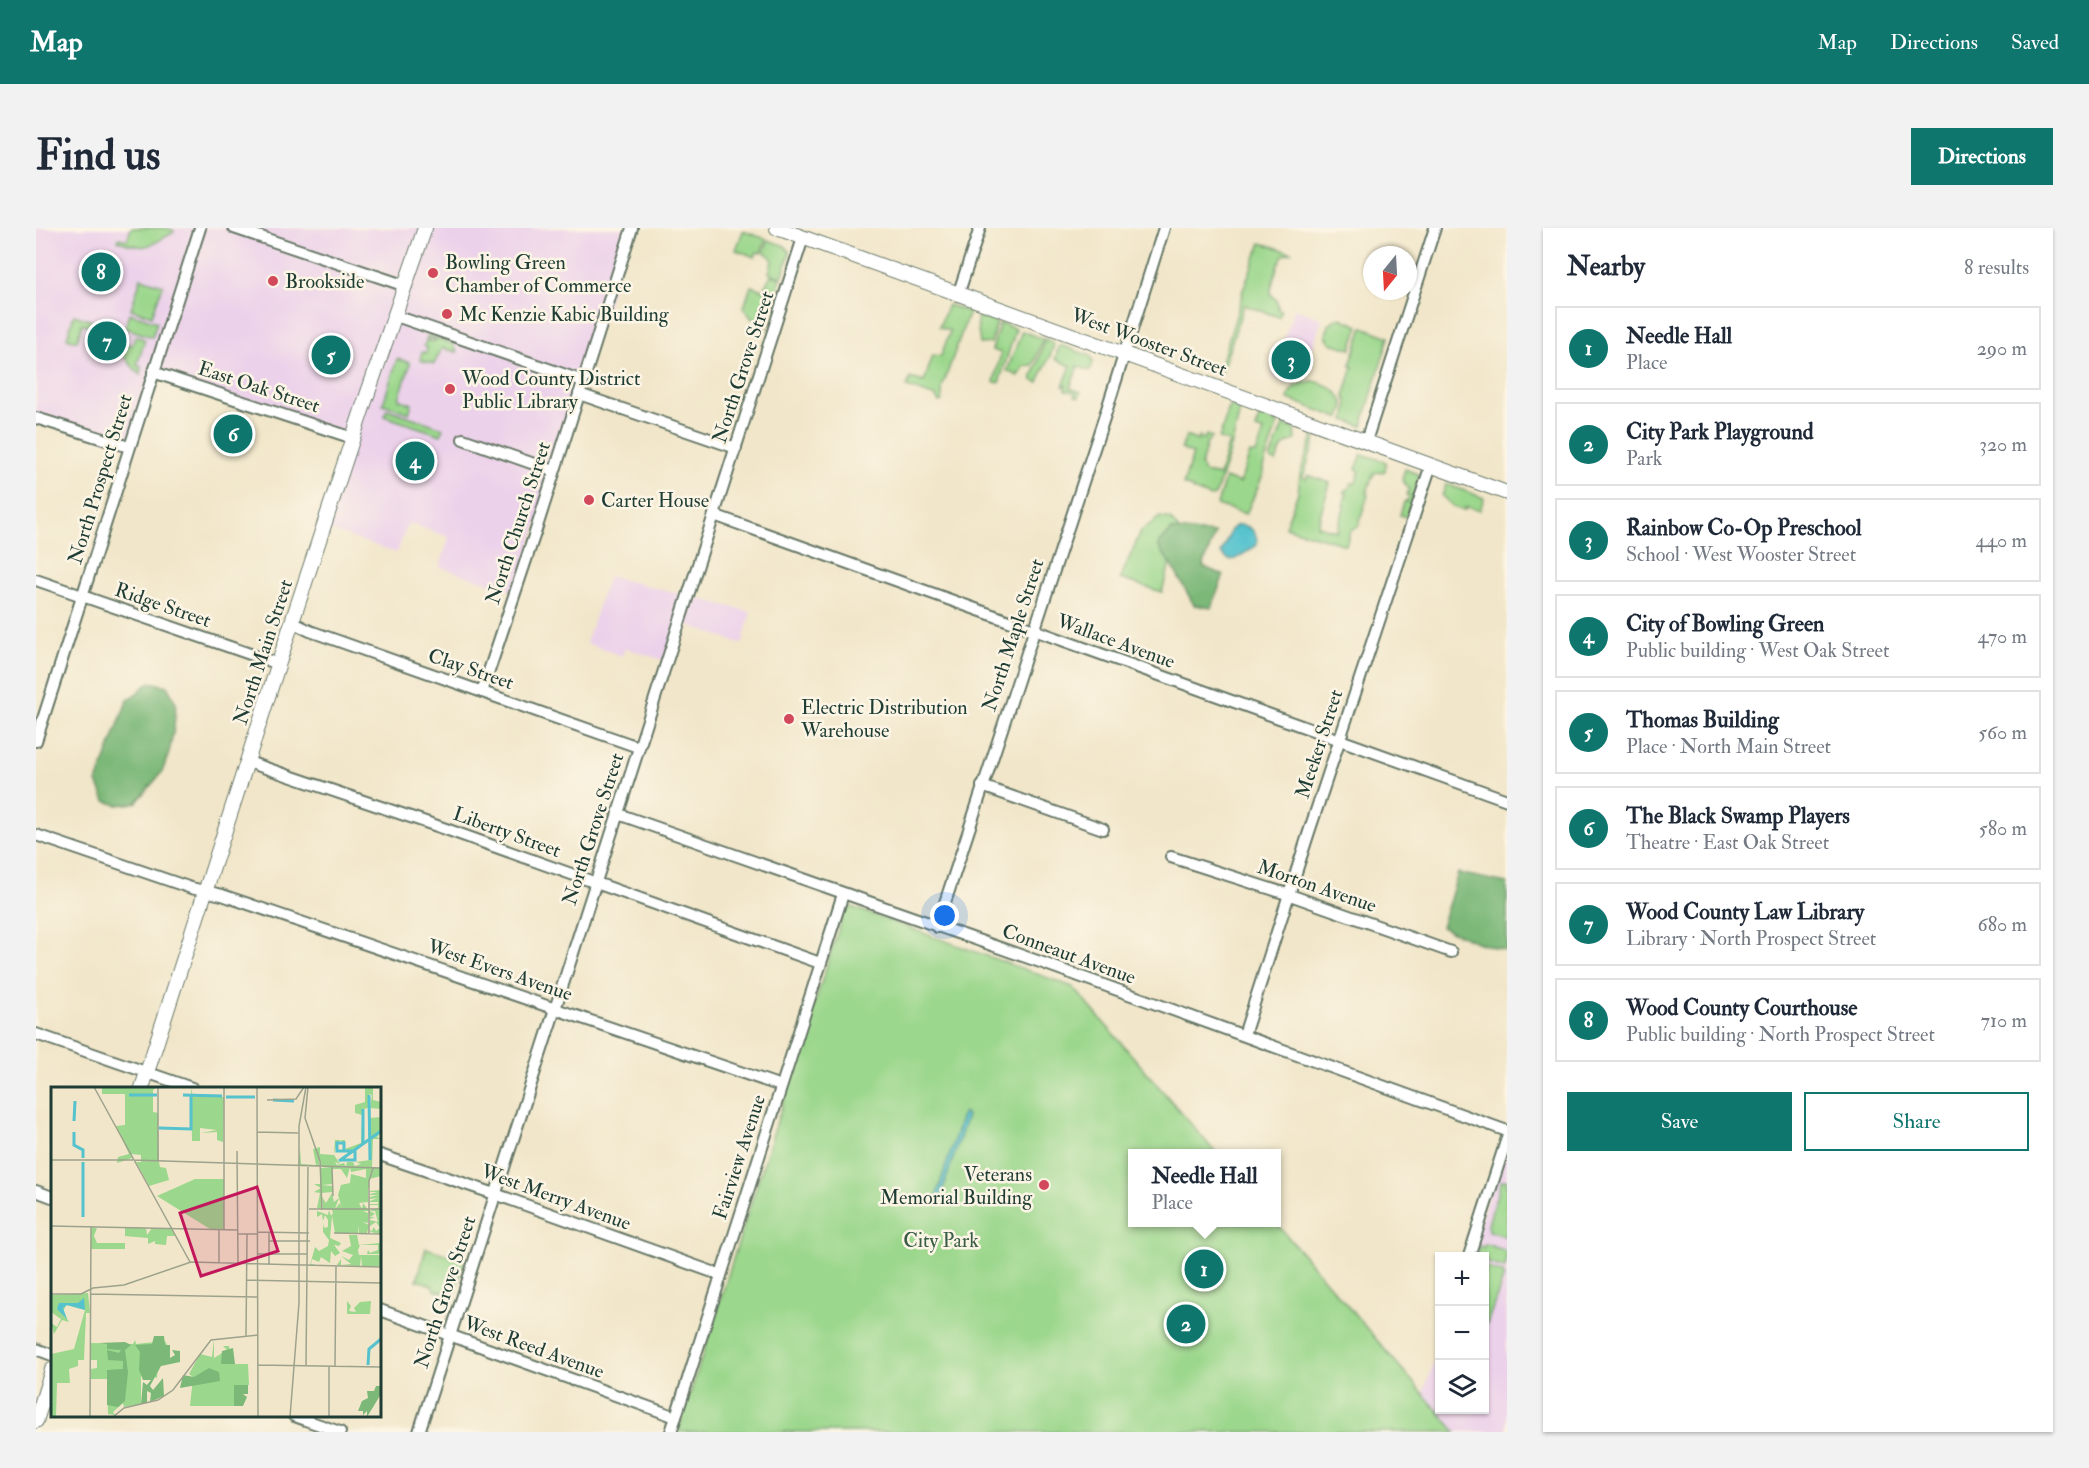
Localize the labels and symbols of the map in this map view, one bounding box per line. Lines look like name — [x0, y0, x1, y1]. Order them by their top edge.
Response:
north arrow — [1363, 246, 1417, 300]
pin: 8 — [82, 250, 120, 294]
place label: Bowling Green Chamber of Commerce — [445, 250, 631, 298]
marker: Bowling Green Chamber of Commerce — [426, 266, 440, 280]
place label: Brookside — [285, 269, 364, 294]
marker: Brookside — [266, 274, 280, 288]
street label: North Grove Street — [707, 287, 780, 446]
place label: Mc Kenzie Kabic Building — [459, 302, 670, 327]
street label: West Wooster Street — [1067, 302, 1231, 382]
marker: Mc Kenzie Kabic Building — [440, 307, 454, 321]
pin: 7 — [88, 318, 126, 364]
pin: 5 — [312, 332, 350, 378]
pin: 3 — [1272, 338, 1310, 382]
street label: East Oak Street — [195, 356, 324, 419]
place label: Wood County District Public Library — [461, 366, 641, 414]
marker: Wood County District Public Library — [443, 382, 457, 396]
street label: North Prospect Street — [62, 390, 139, 567]
pin: 6 — [214, 412, 252, 456]
pin: 4 — [396, 438, 434, 484]
street label: North Church Street — [480, 438, 556, 607]
place label: Carter House — [601, 488, 709, 513]
marker: Carter House — [582, 493, 596, 507]
street label: North Maple Street — [977, 555, 1051, 715]
street label: North Main Street — [228, 576, 298, 728]
street label: Ridge Street — [112, 577, 215, 633]
street label: Wallace Avenue — [1053, 608, 1178, 674]
street label: Clay Street — [425, 643, 518, 695]
street label: Meeker Street — [1290, 686, 1349, 802]
place label: Electric Distribution Warehouse — [800, 695, 968, 743]
marker: Electric Distribution Warehouse — [782, 712, 796, 726]
street label: North Grove Street — [557, 749, 630, 908]
street label: Liberty Street — [450, 801, 565, 863]
street label: Morton Avenue — [1254, 854, 1380, 918]
your location — [930, 901, 959, 930]
street label: Conneaut Avenue — [999, 918, 1139, 990]
street label: West Evers Avenue — [423, 933, 576, 1007]
inset map — [51, 1087, 381, 1417]
street label: Fairview Avenue — [707, 1091, 771, 1223]
street label: West Merry Avenue — [477, 1158, 634, 1236]
place label: Veterans Memorial Building — [880, 1162, 1033, 1210]
marker: Veterans Memorial Building — [1037, 1178, 1051, 1192]
street label: North Grove Street — [409, 1212, 482, 1371]
park label: City Park — [903, 1228, 979, 1253]
pin: 1 — [1184, 1246, 1224, 1292]
pin: 2 — [1166, 1302, 1206, 1346]
street label: West Reed Avenue — [460, 1310, 607, 1384]

